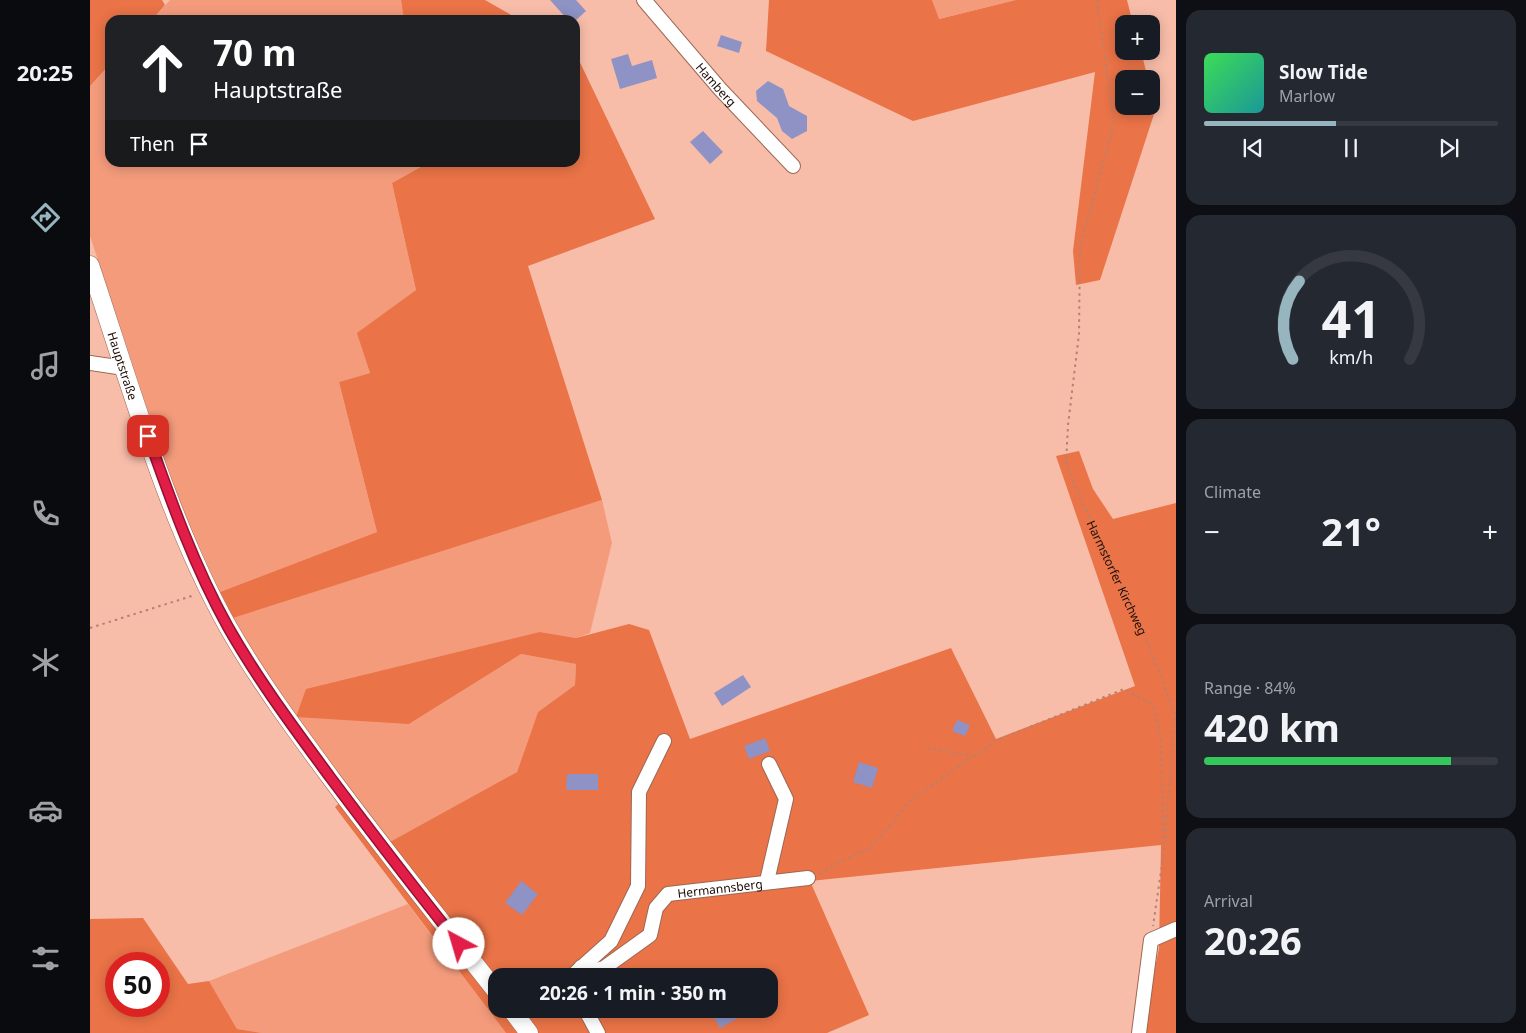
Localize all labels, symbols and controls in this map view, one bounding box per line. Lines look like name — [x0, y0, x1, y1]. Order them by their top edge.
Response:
map controls — [1115, 15, 1160, 115]
button: + — [1115, 15, 1160, 60]
text: 70 m — [213, 29, 296, 76]
icon: ahead — [130, 35, 195, 100]
text: 20:25 — [17, 57, 73, 87]
street label: Hamberg — [692, 59, 740, 110]
text: Slow Tide — [1279, 59, 1368, 85]
button: − — [1115, 70, 1160, 115]
text: Hauptstraße — [213, 74, 342, 104]
text: Marlow — [1279, 85, 1335, 107]
icon: arrive — [185, 130, 213, 158]
text: Then — [130, 131, 175, 157]
icon: previous — [1239, 134, 1267, 162]
icon: pause — [1337, 134, 1365, 162]
icon: next — [1435, 134, 1463, 162]
icon: directions — [28, 200, 63, 235]
text: 41 — [1321, 282, 1381, 353]
street label: Hauptstraße — [104, 329, 142, 402]
text: km/h — [1329, 345, 1373, 369]
icon: music — [28, 348, 63, 383]
pin — [127, 415, 169, 457]
icon: arrive — [134, 422, 162, 450]
text: Climate — [1204, 481, 1261, 503]
icon: phone — [28, 496, 63, 531]
text: 21° — [1321, 505, 1381, 557]
text: − — [1204, 512, 1220, 550]
text: + — [1482, 512, 1498, 550]
street label: Harmstorfer Kirchweg — [1083, 517, 1152, 638]
icon: climate — [28, 645, 63, 680]
text: Range · 84% — [1204, 677, 1296, 699]
text: 420 km — [1204, 701, 1340, 753]
icon: car — [28, 793, 63, 828]
street label: Hermannsberg — [676, 875, 763, 901]
text: Arrival — [1204, 890, 1253, 912]
text: 20:26 — [1204, 914, 1302, 966]
position arrow — [432, 917, 484, 969]
icon: filters — [28, 941, 63, 976]
speed limit sign: 50 — [105, 952, 170, 1017]
text: 20:26 · 1 min · 350 m — [539, 980, 727, 1006]

